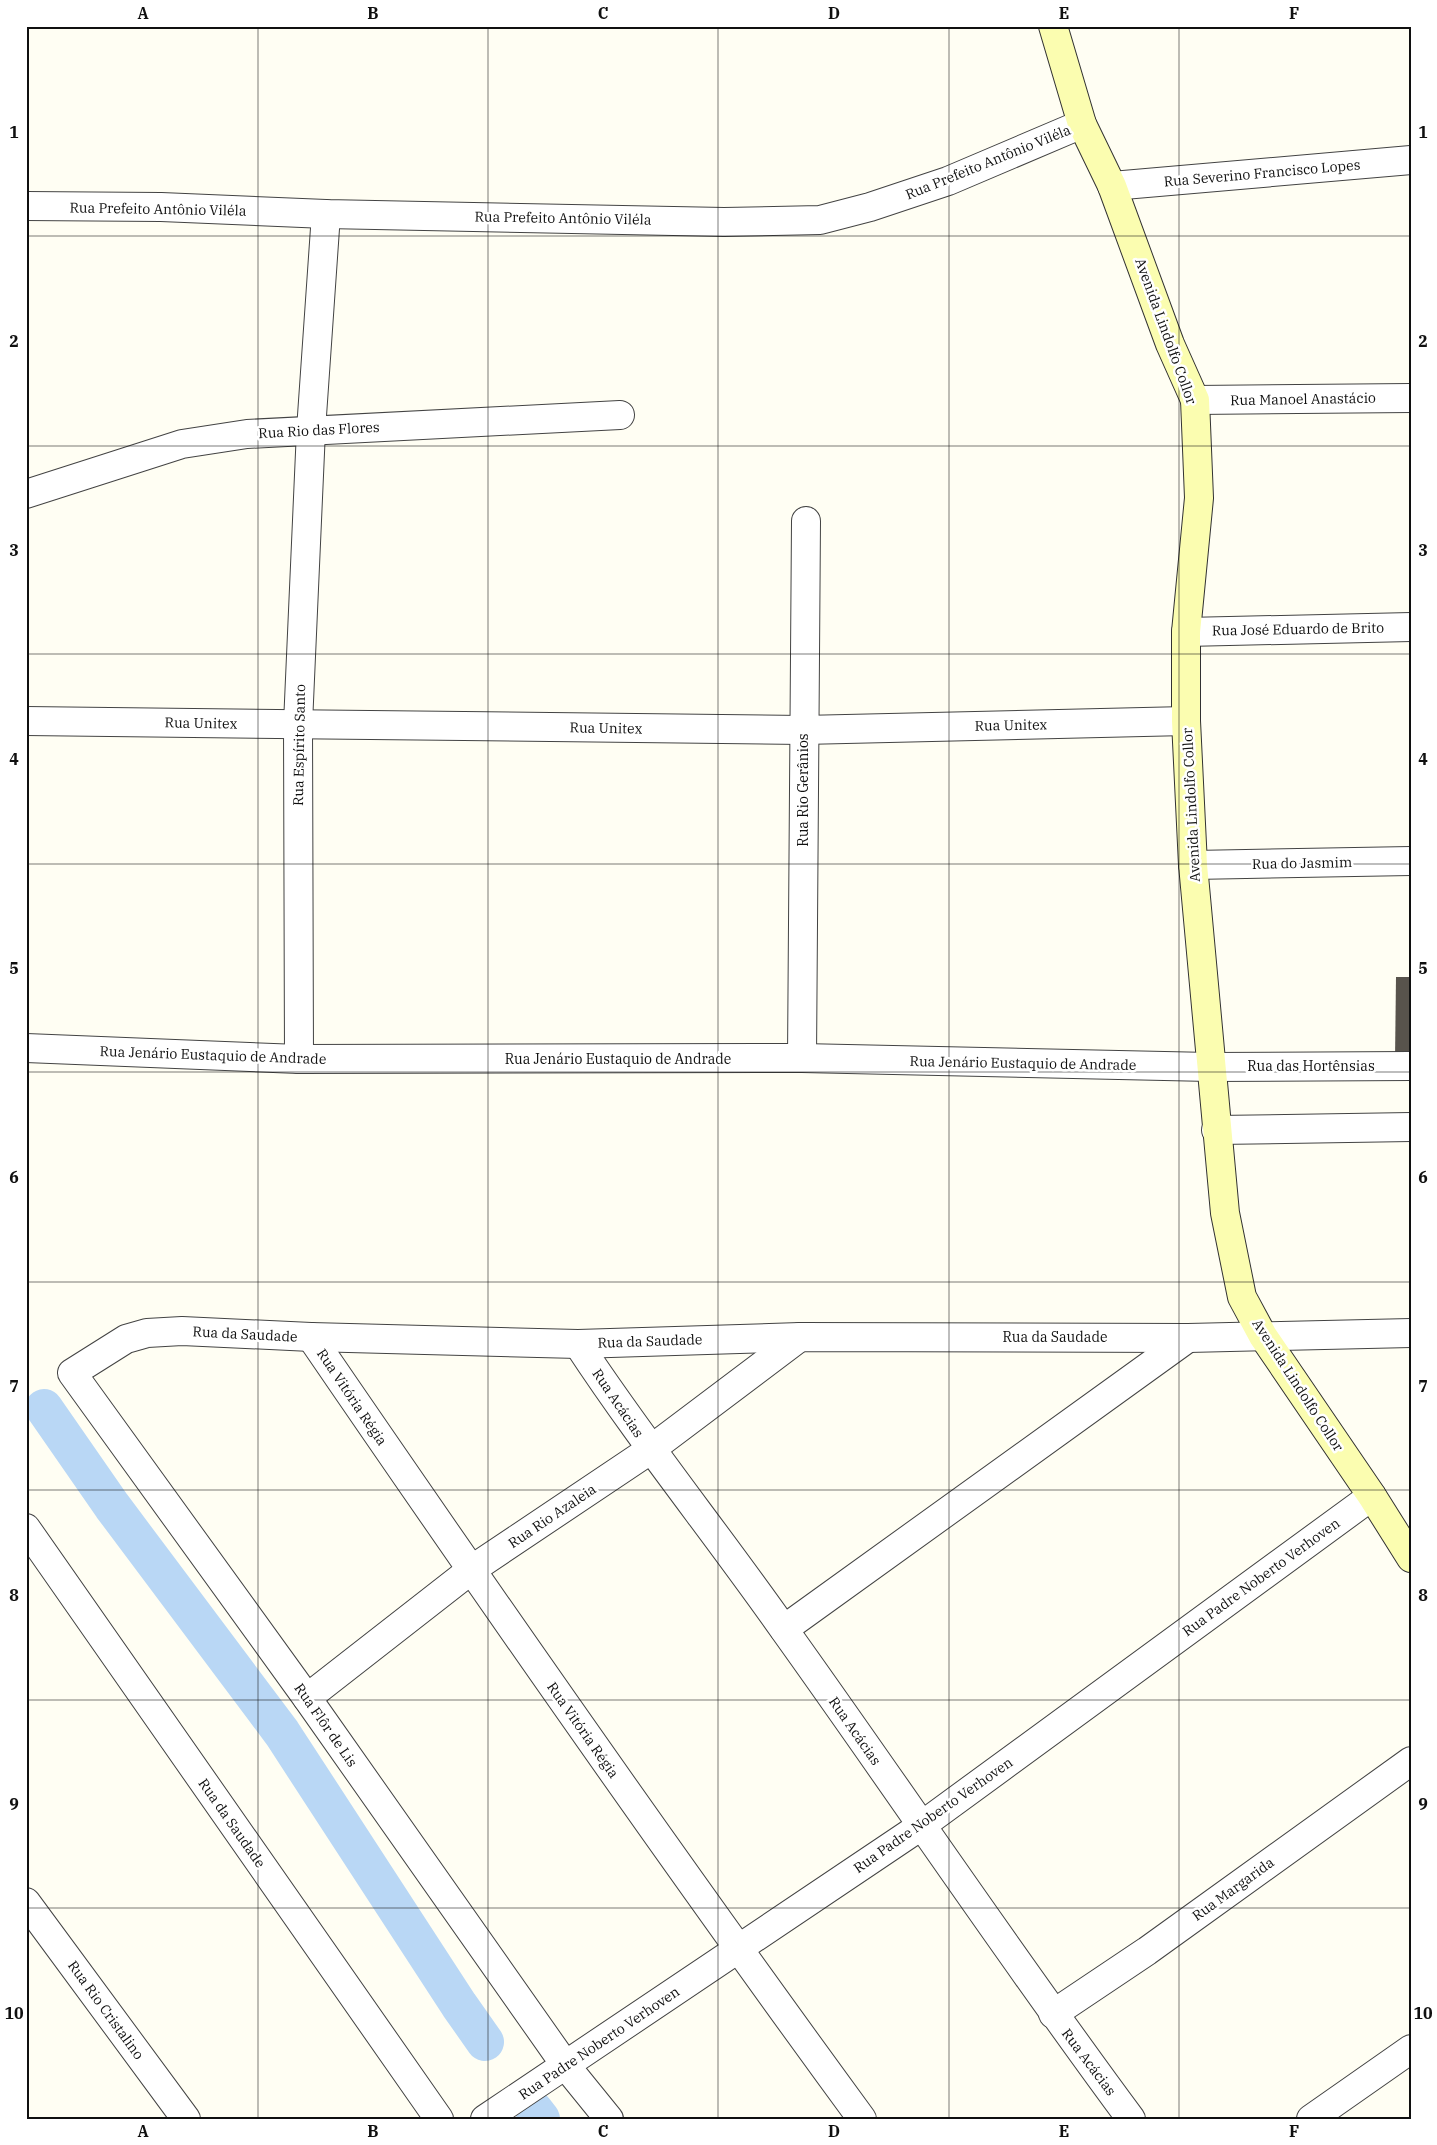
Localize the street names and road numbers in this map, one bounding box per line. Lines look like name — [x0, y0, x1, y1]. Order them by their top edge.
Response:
street label: Rua Prefeito Antônio Viléla — [903, 120, 1074, 203]
street label: Rua Severino Francisco Lopes — [1163, 155, 1361, 191]
street label: Rua Prefeito Antônio Viléla — [69, 198, 247, 220]
street label: Rua Prefeito Antônio Viléla — [474, 207, 652, 229]
street label: Avenida Lindolfo Collor — [1131, 255, 1201, 407]
street label: Rua Manoel Anastácio — [1230, 389, 1376, 409]
street label: Rua Rio das Flores — [258, 418, 380, 442]
street label: Rua José Eduardo de Brito — [1212, 618, 1384, 640]
street label: Rua Espírito Santo — [289, 684, 309, 806]
street label: Rua Unitex — [164, 713, 238, 733]
street label: Rua Unitex — [974, 715, 1048, 735]
street label: Rua Unitex — [569, 718, 643, 738]
street label: Avenida Lindolfo Collor — [1178, 727, 1204, 883]
street label: Rua Rio Gerânios — [794, 733, 812, 847]
street label: Rua do Jasmim — [1252, 853, 1352, 873]
street label: Rua Jenário Eustaquio de Andrade — [99, 1042, 327, 1068]
street label: Rua Jenário Eustaquio de Andrade — [505, 1050, 731, 1068]
street label: Rua Jenário Eustaquio de Andrade — [909, 1052, 1137, 1074]
street label: Rua das Hortênsias — [1247, 1057, 1375, 1075]
street label: Avenida Lindolfo Collor — [1248, 1315, 1348, 1455]
street label: Rua da Saudade — [192, 1322, 298, 1346]
street label: Rua da Saudade — [1003, 1328, 1107, 1346]
street label: Rua da Saudade — [597, 1330, 703, 1352]
street label: Rua Vitória Régia — [313, 1345, 391, 1449]
street label: Rua Acácias — [588, 1365, 648, 1441]
street label: Rua Rio Azaleia — [505, 1480, 600, 1552]
street label: Rua Padre Noberto Verhoven — [1179, 1514, 1343, 1640]
street label: Rua Vitória Régia — [543, 1679, 623, 1782]
street label: Rua Flôr de Lis — [291, 1680, 362, 1770]
street label: Rua Acácias — [825, 1693, 885, 1769]
street label: Rua Padre Noberto Verhoven — [850, 1753, 1016, 1877]
street label: Rua da Saudade — [195, 1775, 269, 1871]
street label: Rua Margarida — [1188, 1853, 1278, 1925]
street label: Rua Rio Cristalino — [64, 1957, 148, 2063]
street label: Rua Padre Noberto Verhoven — [515, 1982, 683, 2104]
street label: Rua Acácias — [1058, 2025, 1120, 2099]

